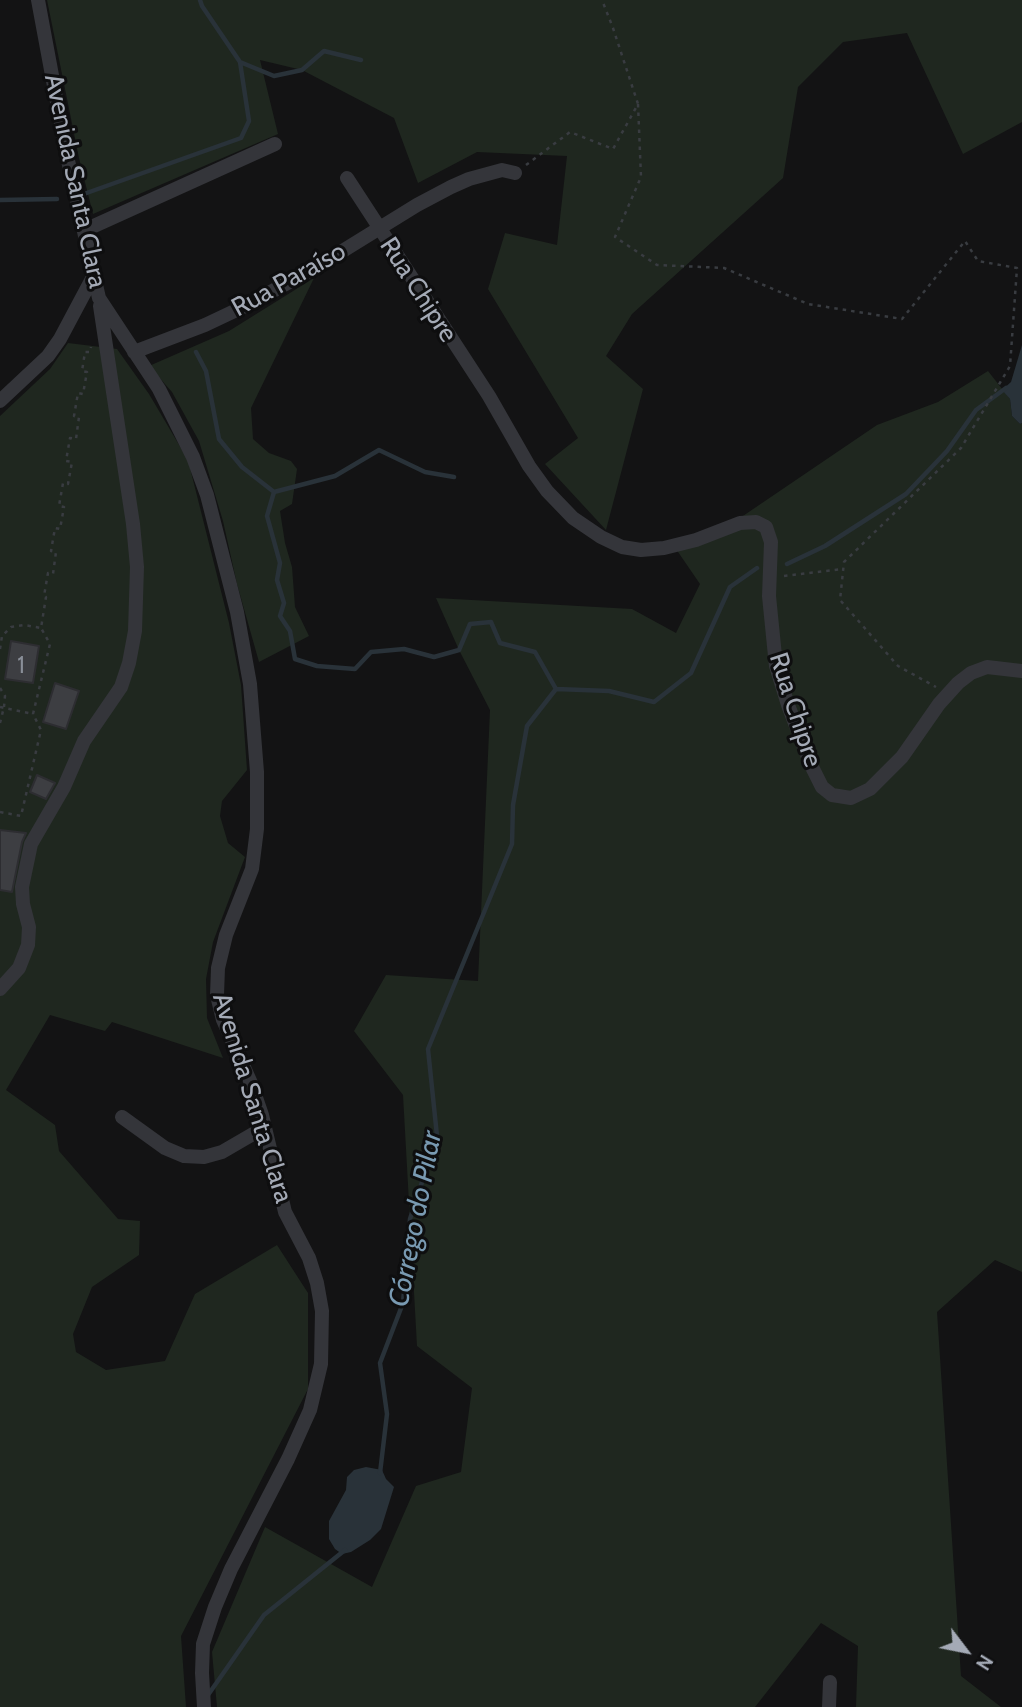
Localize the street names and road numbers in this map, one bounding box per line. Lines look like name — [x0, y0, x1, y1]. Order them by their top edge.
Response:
street label: Avenida Santa Clara — [37, 71, 113, 291]
street label: Rua Chipre — [373, 232, 463, 348]
street label: Rua Paraíso — [227, 236, 351, 324]
street label: Rua Chipre — [762, 649, 828, 771]
street label: Avenida Santa Clara — [205, 989, 299, 1207]

